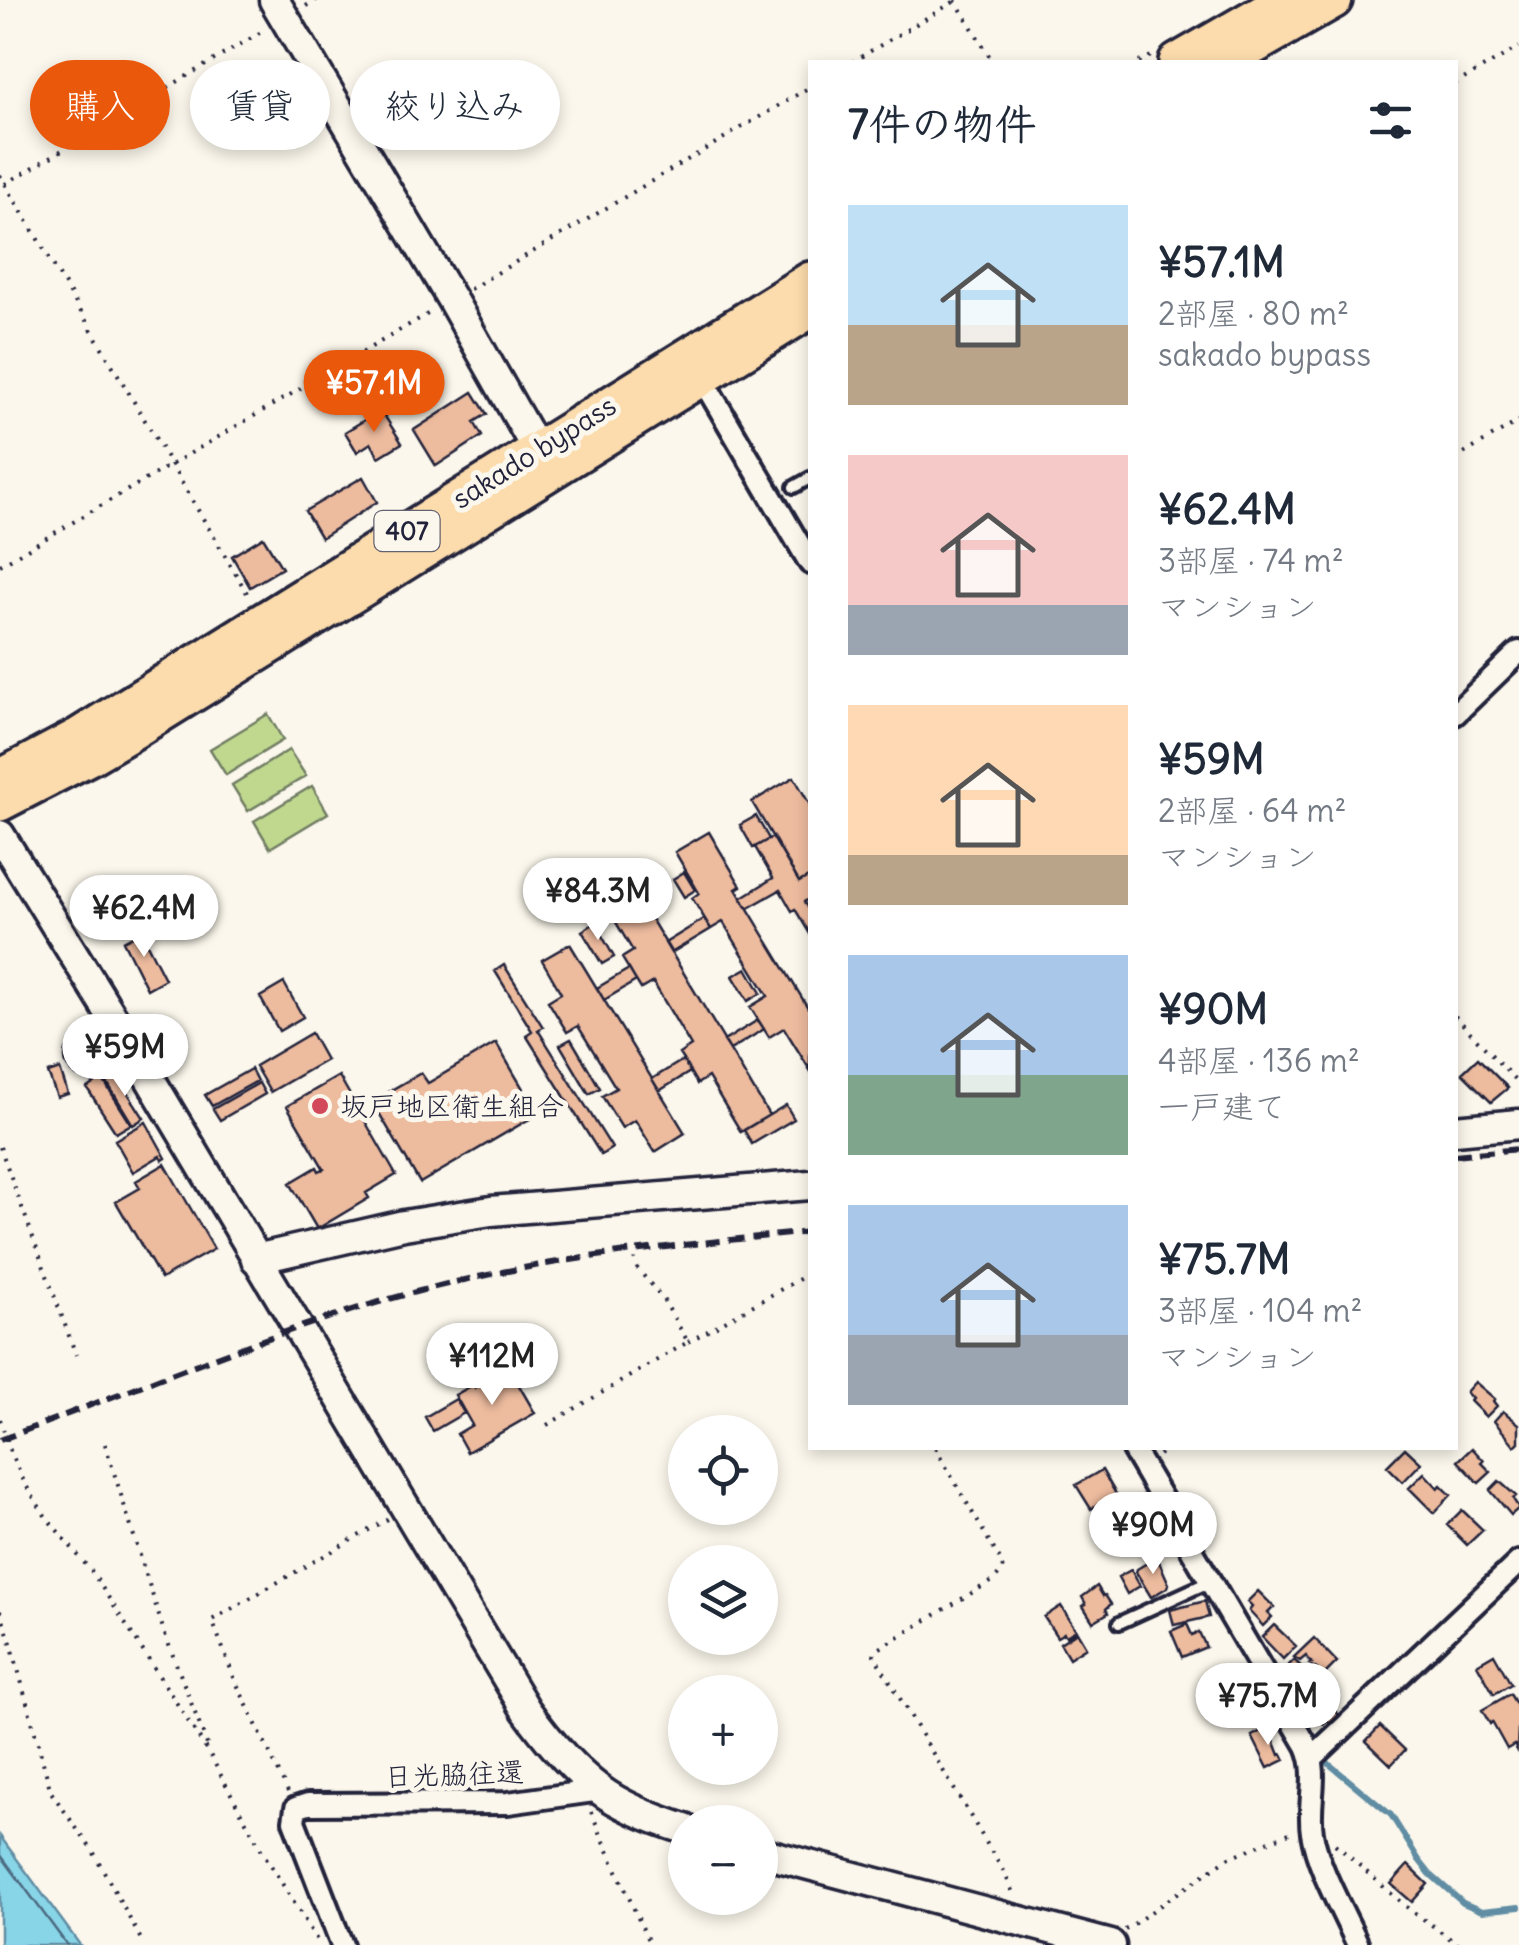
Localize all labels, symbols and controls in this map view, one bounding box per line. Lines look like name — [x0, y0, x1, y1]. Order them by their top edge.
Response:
chip: 購入 — [30, 60, 170, 150]
chip: 賃貸 — [190, 60, 330, 150]
chip: 絞り込み — [350, 60, 560, 150]
icon: filters — [1363, 93, 1418, 148]
text: 7件の物件 — [848, 98, 1037, 150]
text: ¥57.1M — [1158, 236, 1285, 288]
icon: home — [928, 245, 1048, 365]
text: 2部屋 · 80 m² — [1158, 293, 1349, 334]
text: sakado bypass — [1158, 334, 1371, 375]
pin: ¥57.1M — [293, 350, 455, 435]
text: ¥57.1M — [326, 362, 422, 403]
street label: sakado bypass — [445, 387, 623, 517]
text: ¥62.4M — [1158, 483, 1296, 535]
icon: home — [928, 495, 1048, 615]
road number: 407 — [374, 511, 440, 551]
text: 3部屋 · 74 m² — [1158, 540, 1344, 581]
text: マンション — [1158, 586, 1317, 627]
text: ¥59M — [1158, 733, 1265, 785]
icon: home — [928, 745, 1048, 865]
text: 2部屋 · 64 m² — [1158, 790, 1346, 831]
text: マンション — [1158, 836, 1317, 877]
pin: ¥84.3M — [517, 858, 679, 943]
text: ¥84.3M — [545, 870, 651, 911]
pin: ¥62.4M — [63, 875, 225, 960]
text: ¥62.4M — [91, 887, 197, 928]
text: ¥90M — [1158, 983, 1268, 1035]
icon: home — [928, 995, 1048, 1115]
pin: ¥59M — [66, 1014, 184, 1099]
text: ¥59M — [84, 1026, 166, 1067]
text: 4部屋 · 136 m² — [1158, 1040, 1360, 1081]
text: 一戸建て — [1158, 1086, 1286, 1127]
place label: 坂戸地区衛生組合 — [340, 1088, 564, 1124]
marker: 坂戸地区衛生組合 — [309, 1095, 331, 1117]
text: ¥75.7M — [1158, 1233, 1291, 1285]
icon: home — [928, 1245, 1048, 1365]
text: 3部屋 · 104 m² — [1158, 1290, 1362, 1331]
pin: ¥112M — [422, 1323, 562, 1408]
text: ¥112M — [448, 1335, 536, 1376]
text: マンション — [1158, 1336, 1317, 1377]
map controls — [668, 1415, 778, 1915]
button: locate — [668, 1415, 778, 1525]
pin: ¥90M — [1094, 1492, 1212, 1577]
text: ¥90M — [1111, 1504, 1195, 1545]
button: layers — [668, 1545, 778, 1655]
pin: ¥75.7M — [1187, 1663, 1349, 1748]
button: + — [668, 1675, 778, 1785]
text: ¥75.7M — [1217, 1675, 1319, 1716]
street label: 日光脇往還 — [383, 1754, 525, 1794]
button: − — [668, 1805, 778, 1915]

